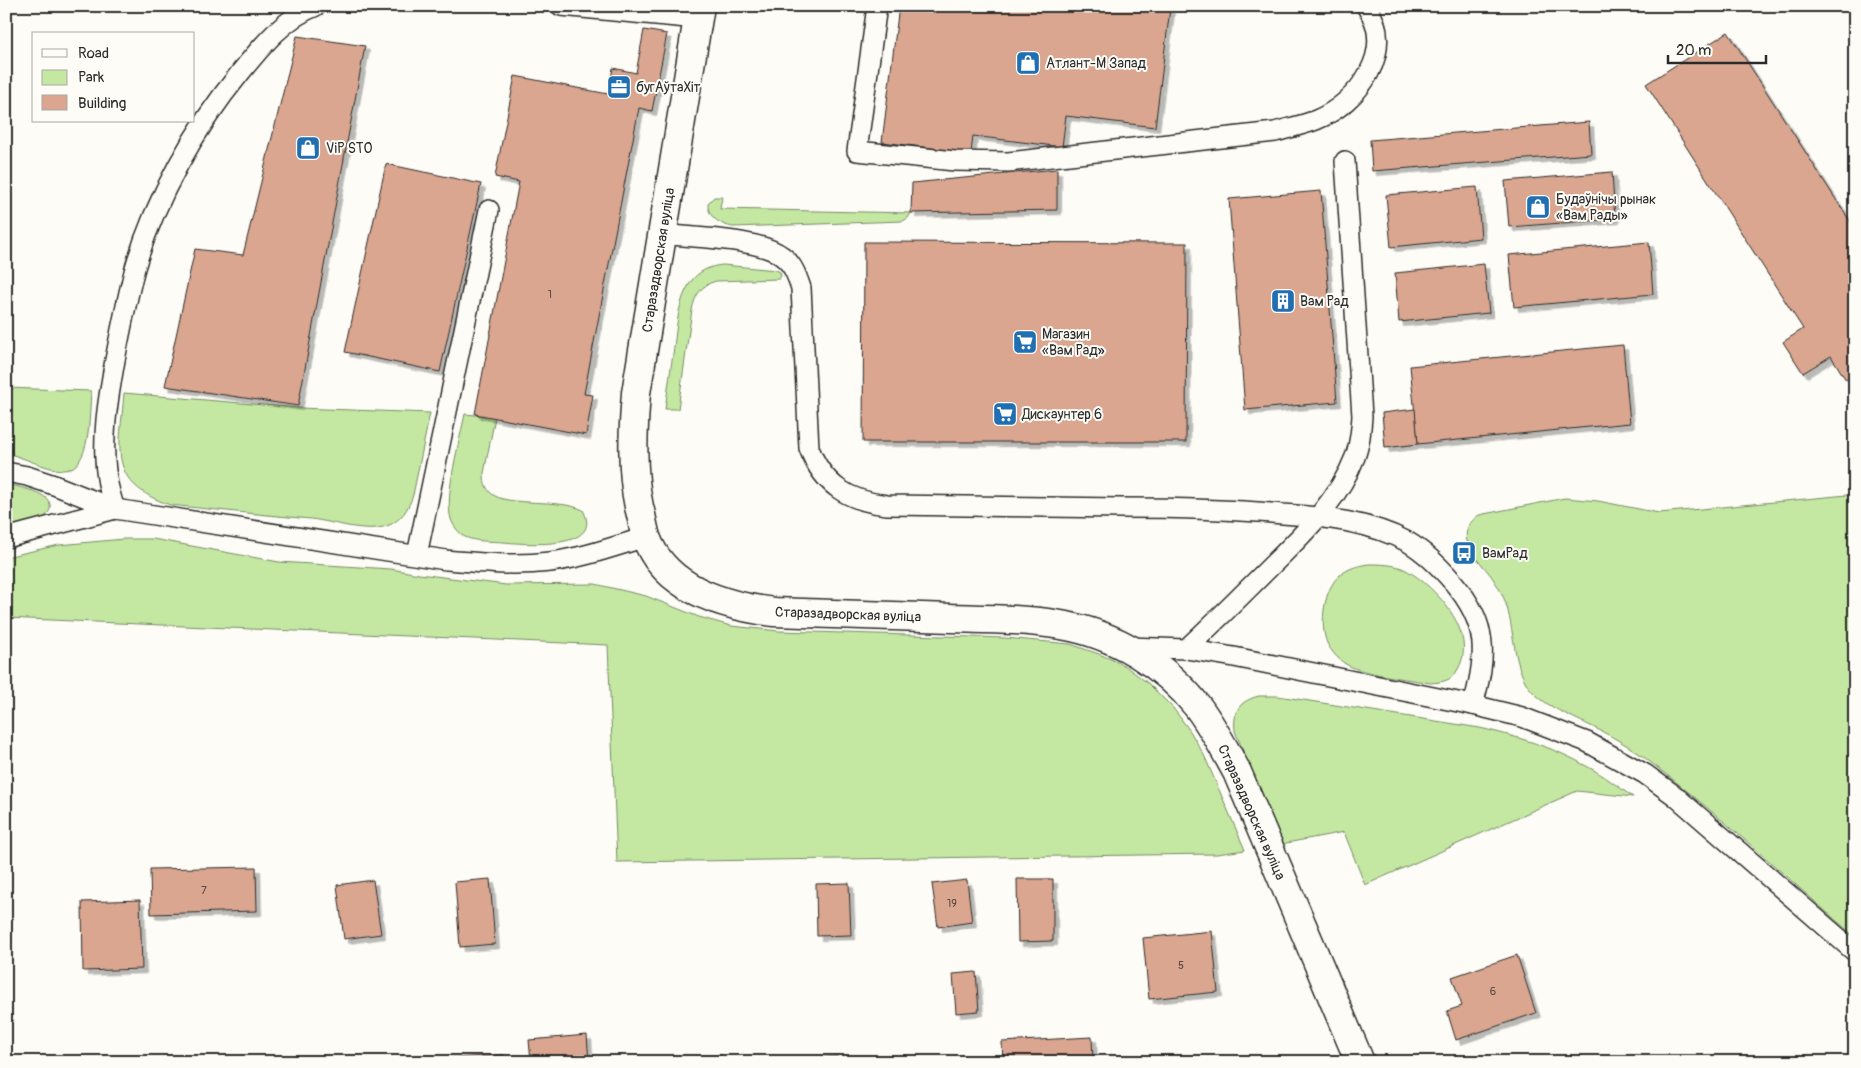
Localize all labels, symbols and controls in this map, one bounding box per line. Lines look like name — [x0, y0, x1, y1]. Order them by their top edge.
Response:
legend — [32, 32, 195, 122]
scale bar — [1668, 32, 1766, 64]
text: 20 m — [1676, 41, 1711, 60]
text: Road — [78, 44, 109, 63]
shop icon: Атлант-М Запад — [1015, 50, 1041, 76]
place label: Атлант-М Запад — [1046, 55, 1147, 72]
text: Park — [78, 68, 105, 87]
office icon: бугАўтаХіт — [606, 74, 632, 100]
place label: бугАўтаХіт — [636, 79, 700, 96]
text: Building — [78, 94, 126, 113]
shop icon: ViP STO — [295, 135, 321, 161]
place label: ViP STO — [326, 140, 373, 157]
street label: Старазадворская вуліца — [639, 186, 678, 334]
place label: Будаўнічы рынак «Вам Рады» — [1556, 191, 1656, 224]
shop icon: Будаўнічы рынак «Вам Рады» — [1525, 194, 1551, 220]
house number: 1 — [548, 288, 552, 301]
building icon: Вам Рад — [1270, 288, 1296, 314]
place label: Вам Рад — [1300, 293, 1349, 310]
place label: Магазин «Вам Рад» — [1042, 326, 1105, 359]
supermarket icon: Магазин «Вам Рад» — [1012, 329, 1038, 355]
supermarket icon: Дискаунтер 6 — [992, 401, 1018, 427]
place label: Дискаунтер 6 — [1021, 406, 1102, 423]
bus stop icon: ВамРад — [1451, 540, 1477, 566]
place label: ВамРад — [1482, 545, 1528, 562]
street label: Старазадворская вуліца — [775, 603, 921, 626]
street label: Старазадворская вуліца — [1214, 742, 1289, 883]
house number: 7 — [201, 884, 207, 897]
house number: 19 — [947, 897, 957, 910]
house number: 5 — [1178, 959, 1184, 972]
house number: 6 — [1490, 985, 1496, 998]

